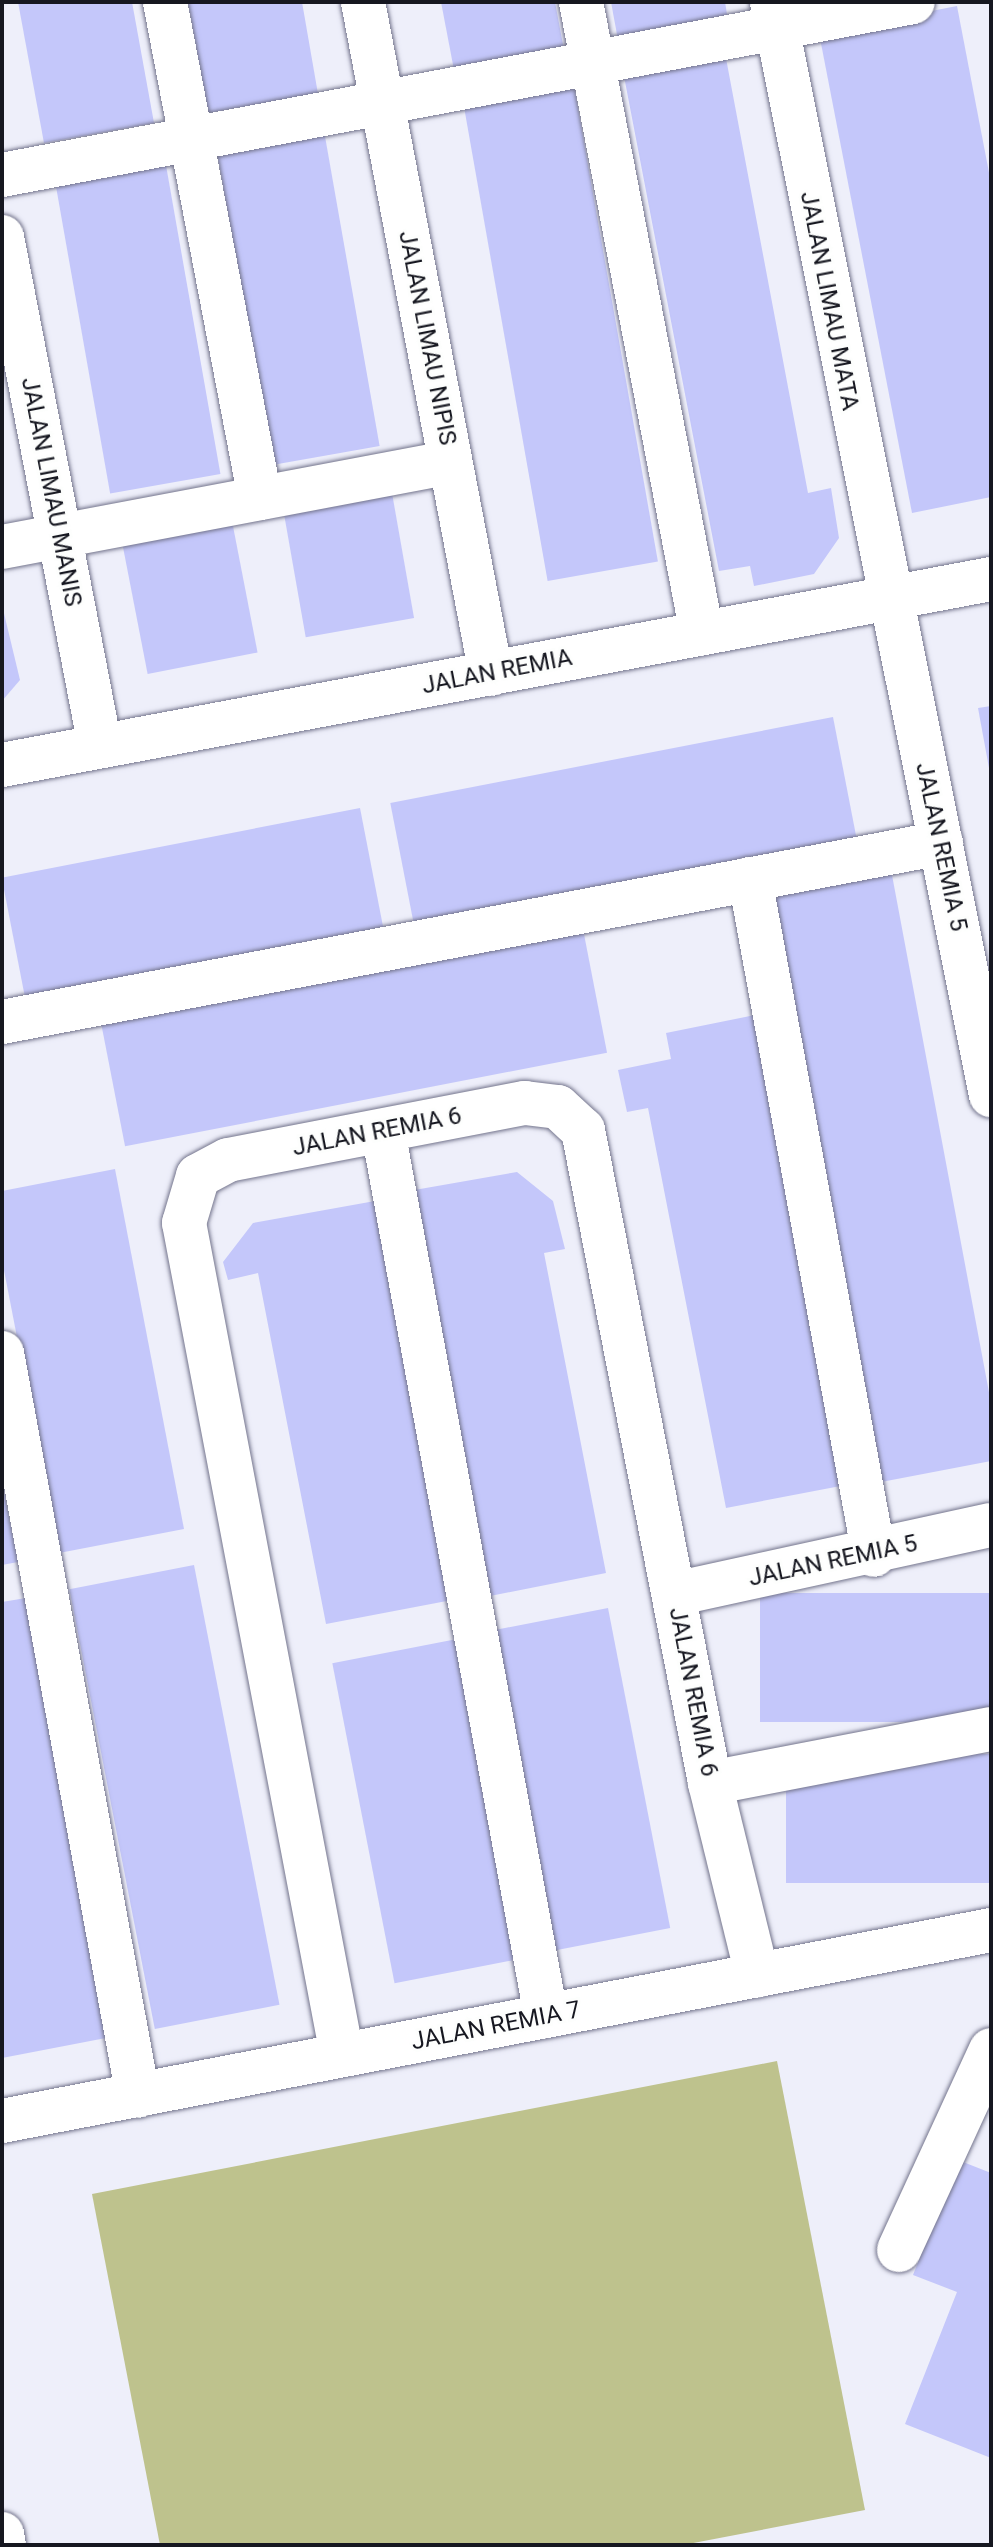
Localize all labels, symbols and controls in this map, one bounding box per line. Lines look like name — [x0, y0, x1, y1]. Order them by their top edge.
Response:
street label: JALAN LIMAU MATA — [794, 189, 864, 413]
street label: JALAN LIMAU NIPIS — [392, 228, 462, 448]
street label: JALAN LIMAU MANIS — [15, 375, 87, 609]
street label: JALAN REMIA — [420, 643, 574, 701]
street label: JALAN REMIA 5 — [909, 760, 973, 934]
street label: JALAN REMIA 6 — [290, 1101, 464, 1163]
street label: JALAN REMIA 5 — [746, 1529, 920, 1593]
street label: JALAN REMIA 6 — [662, 1605, 724, 1779]
street label: JALAN REMIA 7 — [409, 1995, 583, 2057]

